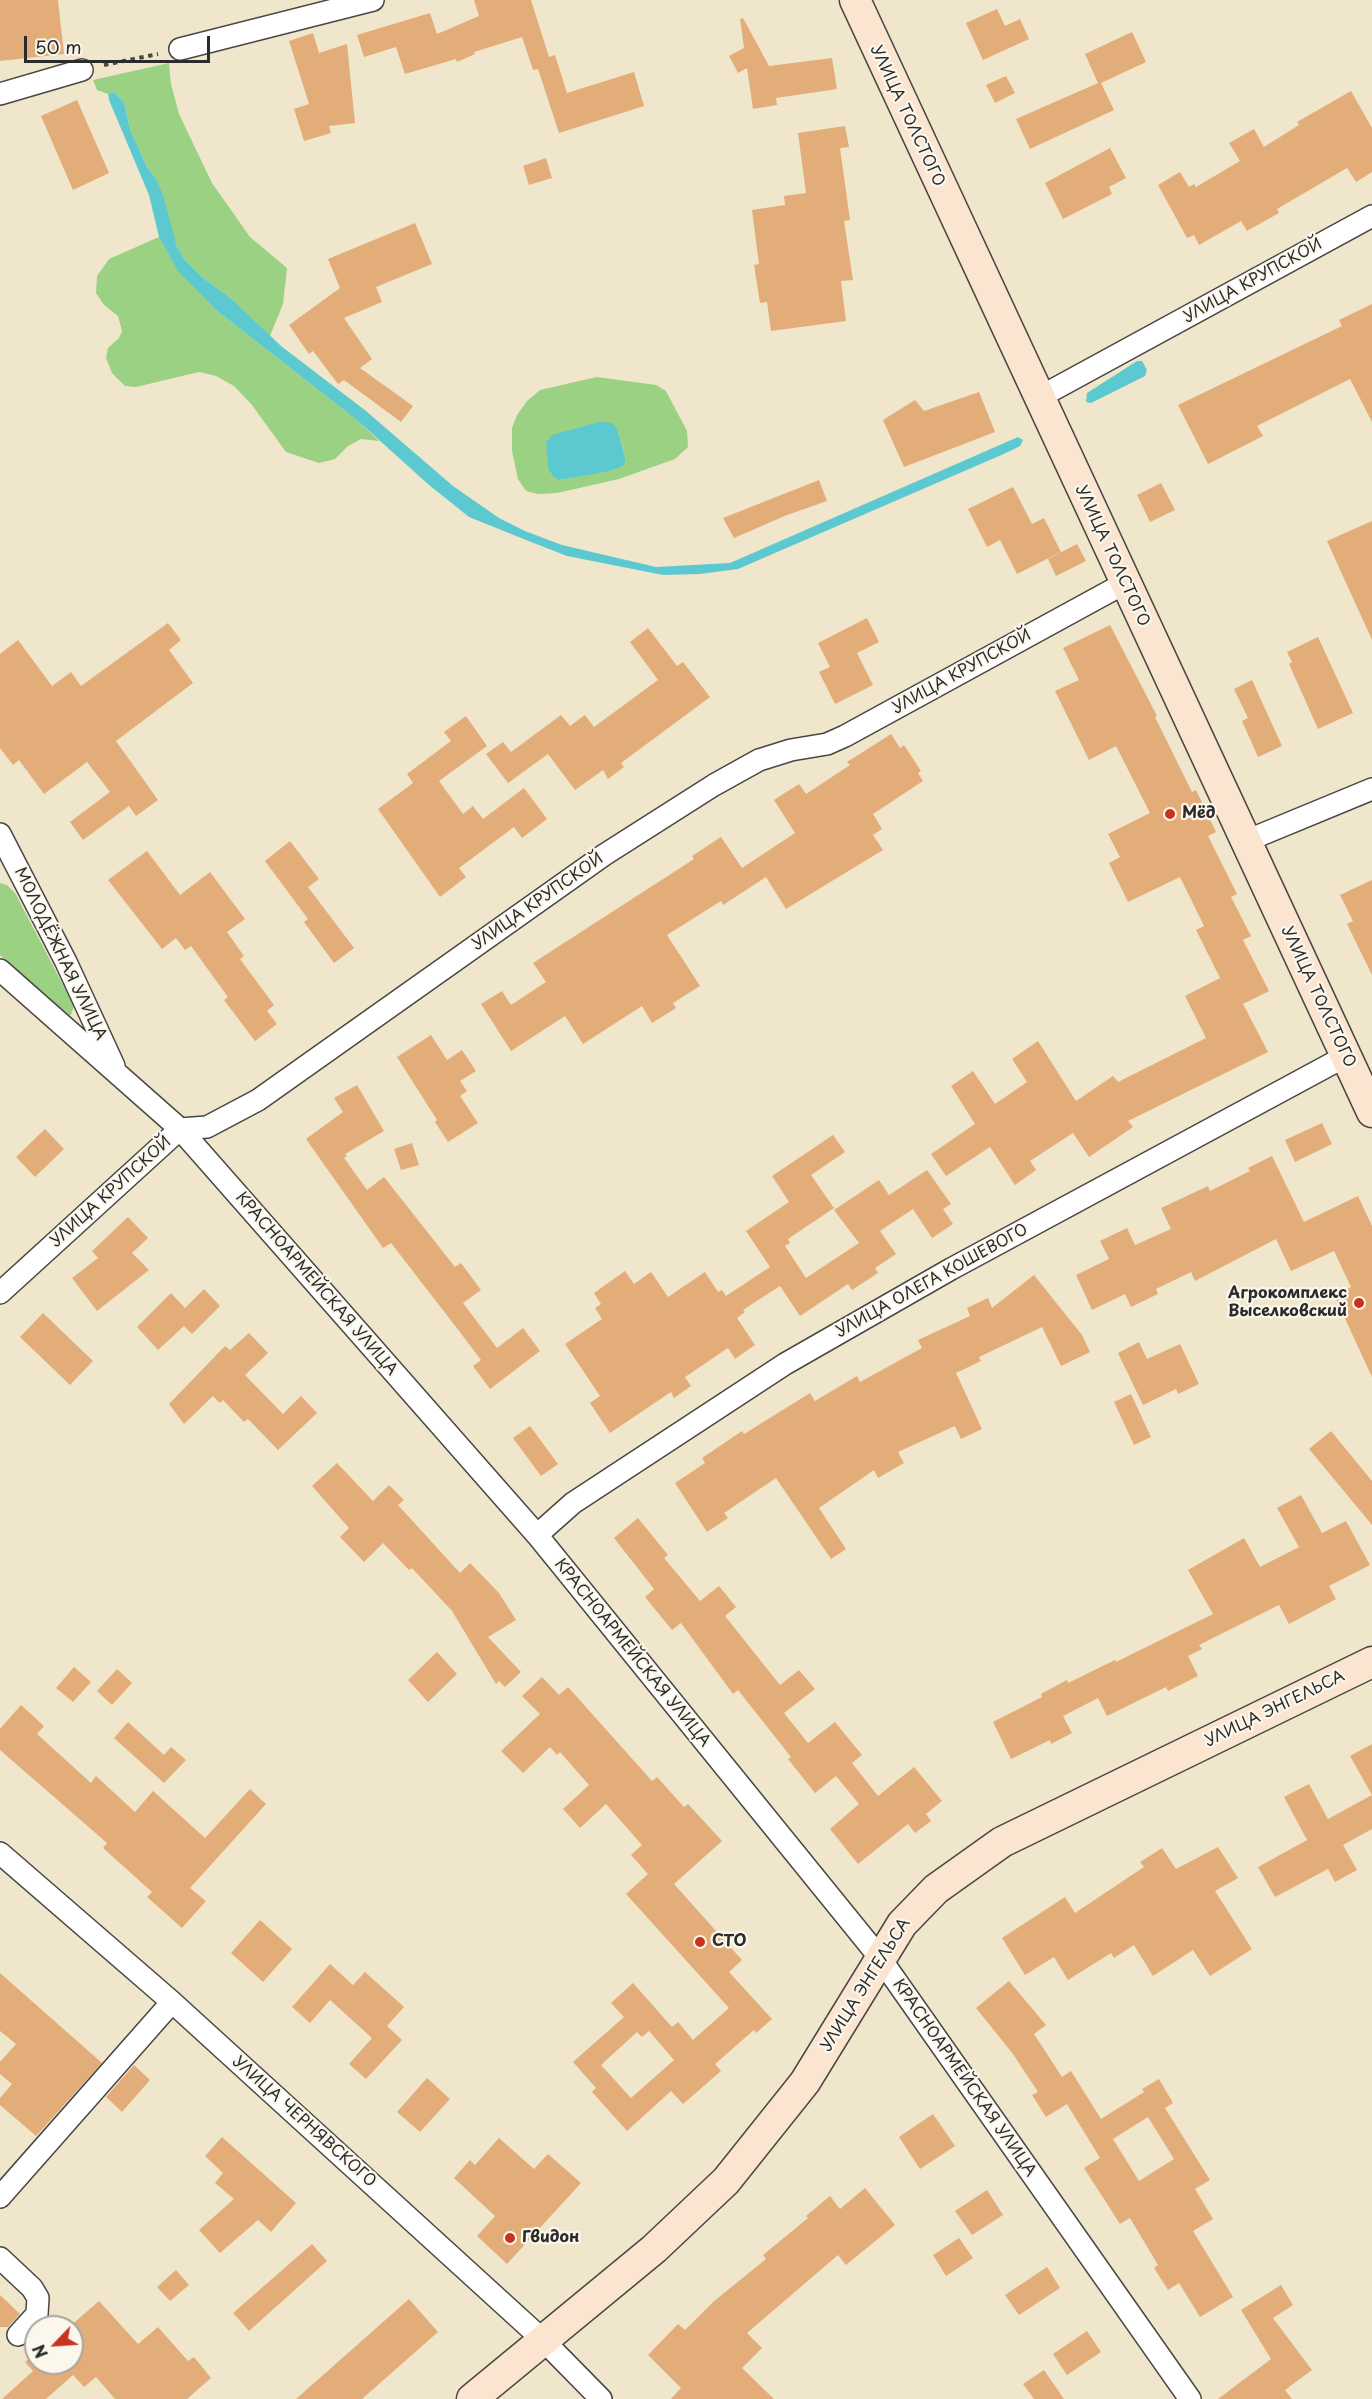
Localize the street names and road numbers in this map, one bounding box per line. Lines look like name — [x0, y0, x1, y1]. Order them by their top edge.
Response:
street label: УЛИЦА ТОЛСТОГО — [866, 42, 948, 190]
street label: УЛИЦА КРУПСКОЙ — [1180, 235, 1326, 327]
street label: УЛИЦА ТОЛСТОГО — [1071, 482, 1153, 630]
street label: УЛИЦА КРУПСКОЙ — [889, 626, 1035, 718]
street label: УЛИЦА КРУПСКОЙ — [469, 849, 607, 955]
street label: МОЛОДЁЖНАЯ УЛИЦА — [10, 864, 110, 1044]
street label: УЛИЦА ТОЛСТОГО — [1277, 923, 1359, 1071]
street label: УЛИЦА КРУПСКОЙ — [47, 1133, 175, 1251]
street label: КРАСНОАРМЕЙСКАЯ УЛИЦА — [231, 1188, 401, 1380]
street label: УЛИЦА ОЛЕГА КОШЕВОГО — [833, 1220, 1031, 1342]
street label: КРАСНОАРМЕЙСКАЯ УЛИЦА — [550, 1555, 714, 1751]
street label: УЛИЦА ЭНГЕЛЬСА — [1202, 1667, 1348, 1751]
street label: УЛИЦА ЭНГЕЛЬСА — [817, 1915, 915, 2055]
street label: КРАСНОАРМЕЙСКАЯ УЛИЦА — [888, 1975, 1040, 2181]
street label: УЛИЦА ЧЕРНЯВСКОГО — [228, 2052, 380, 2192]

